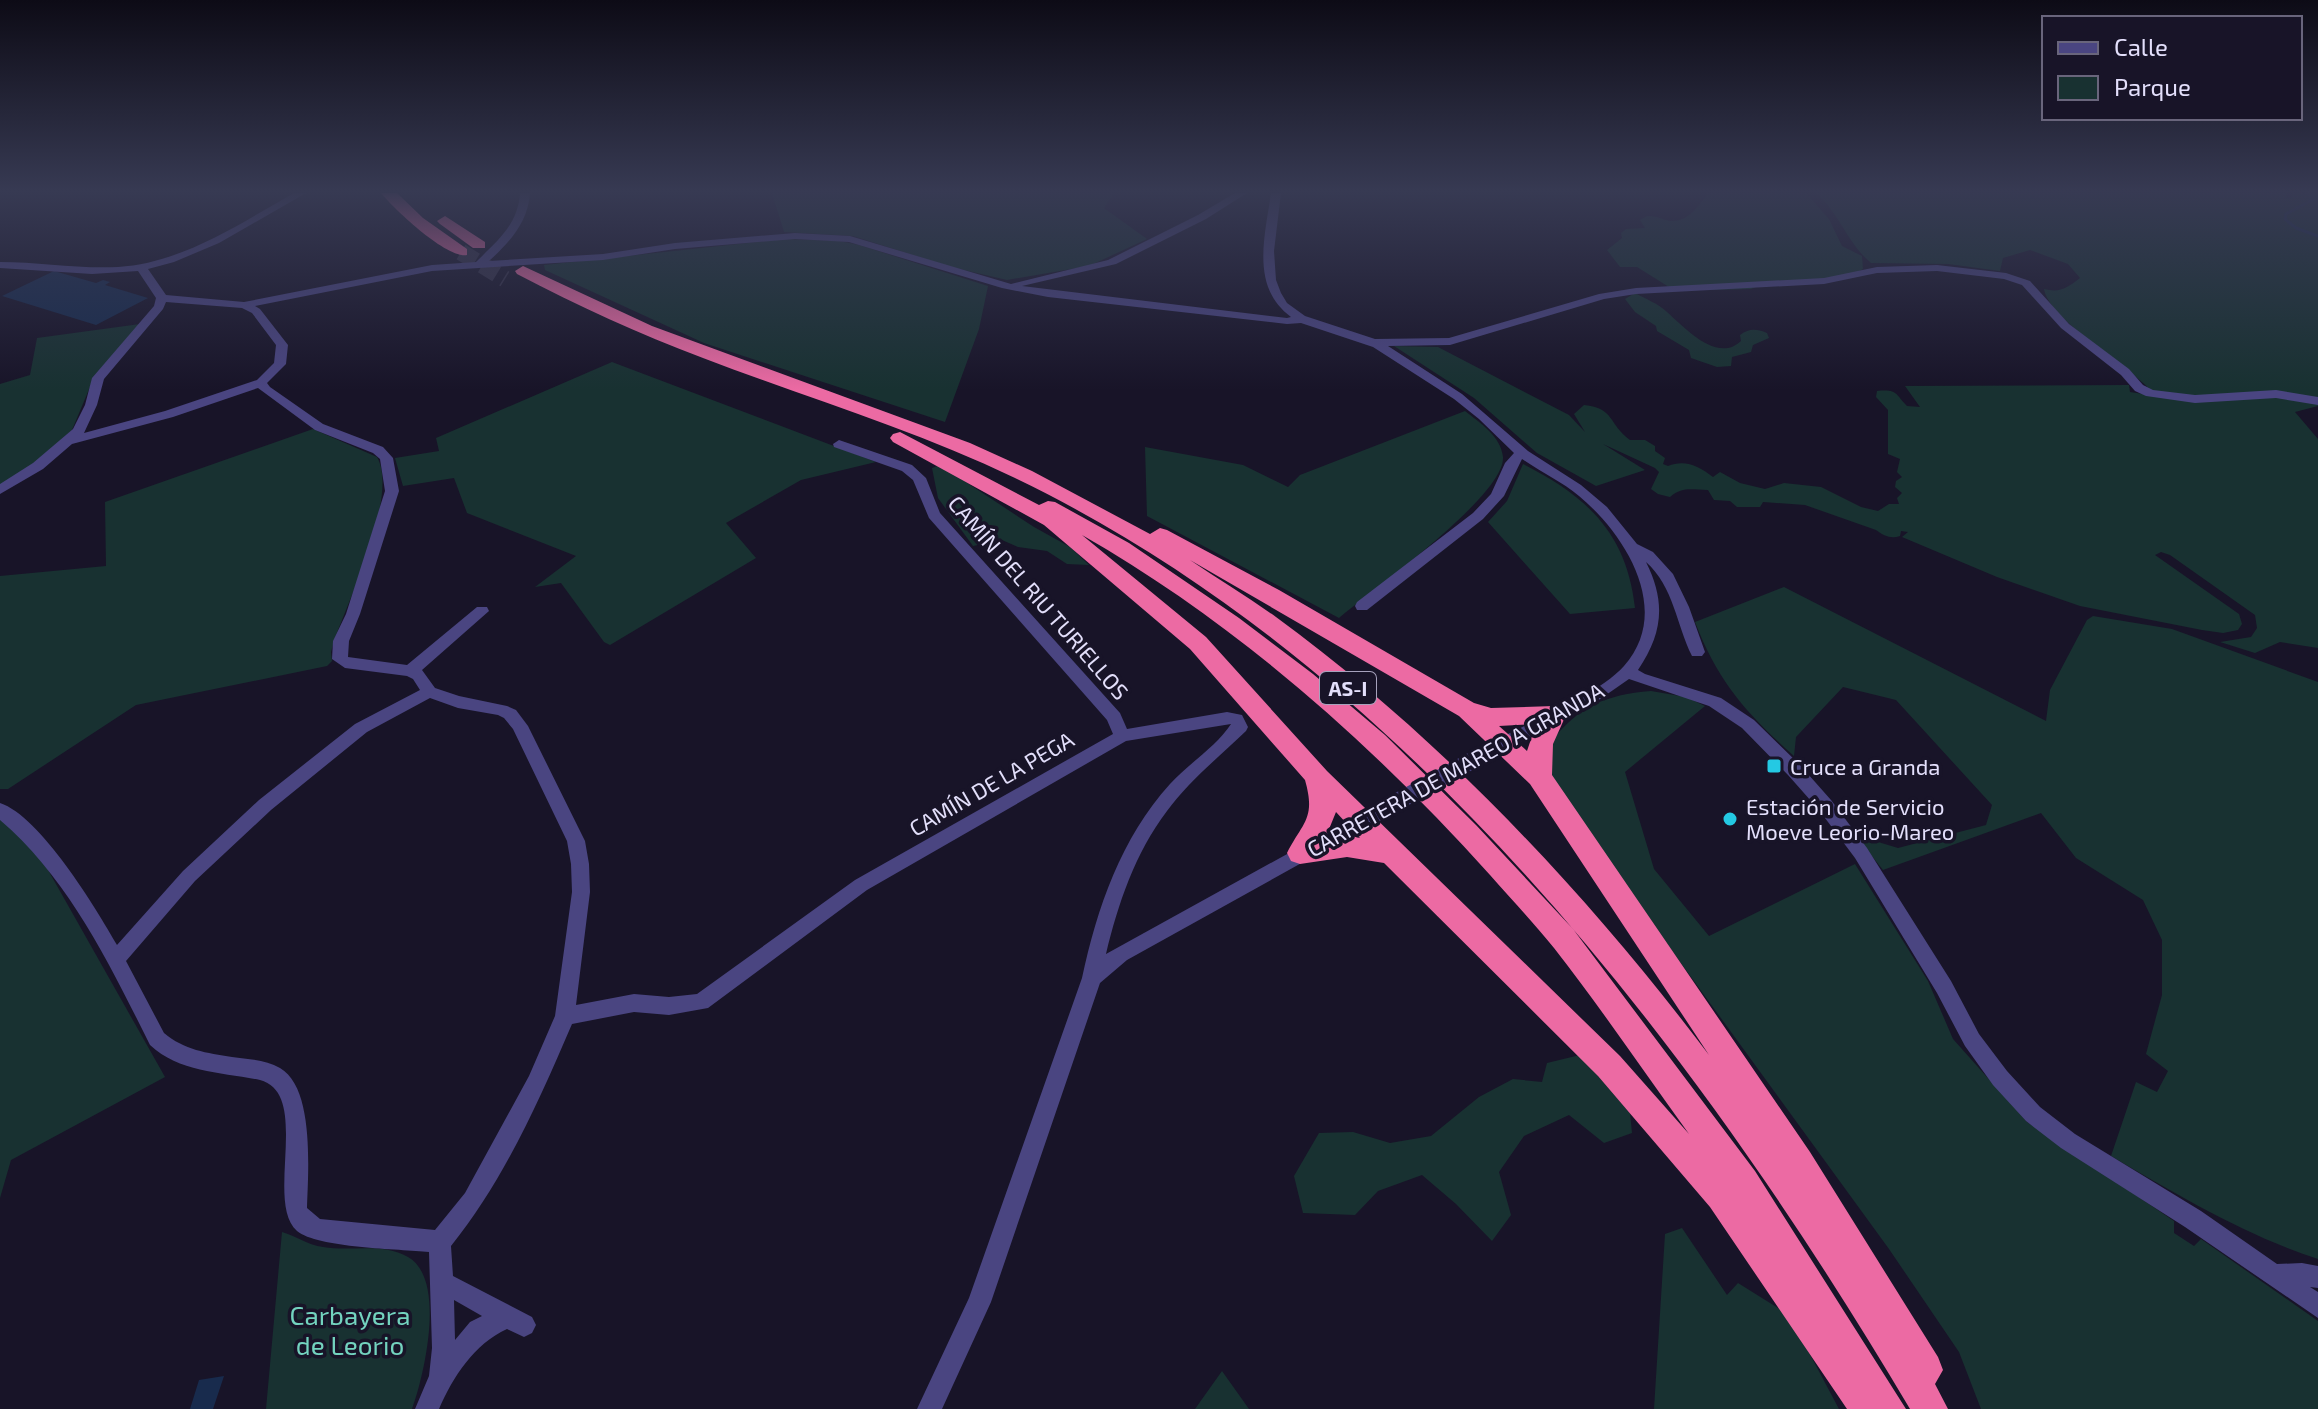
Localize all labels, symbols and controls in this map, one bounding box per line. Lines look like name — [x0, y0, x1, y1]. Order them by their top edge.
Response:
legend — [2042, 16, 2302, 120]
text: Calle — [2114, 32, 2168, 61]
text: Parque — [2114, 72, 2191, 101]
street label: CAMÍN DEL RIU TURIELLOS — [944, 490, 1134, 704]
road number: AS-I — [1320, 672, 1376, 704]
street label: CARRETERA DE MAREO A GRANDA — [1302, 676, 1608, 862]
street label: CAMÍN DE LA PEGA — [904, 725, 1078, 841]
place label: Cruce a Granda — [1790, 753, 1940, 779]
marker: Cruce a Granda — [1765, 757, 1783, 775]
place label: Estación de Servicio Moeve Leorio-Mareo — [1746, 793, 1954, 844]
marker: Estación de Servicio Moeve Leorio-Mareo — [1721, 810, 1739, 828]
park label: Carbayera de Leorio — [290, 1299, 410, 1360]

